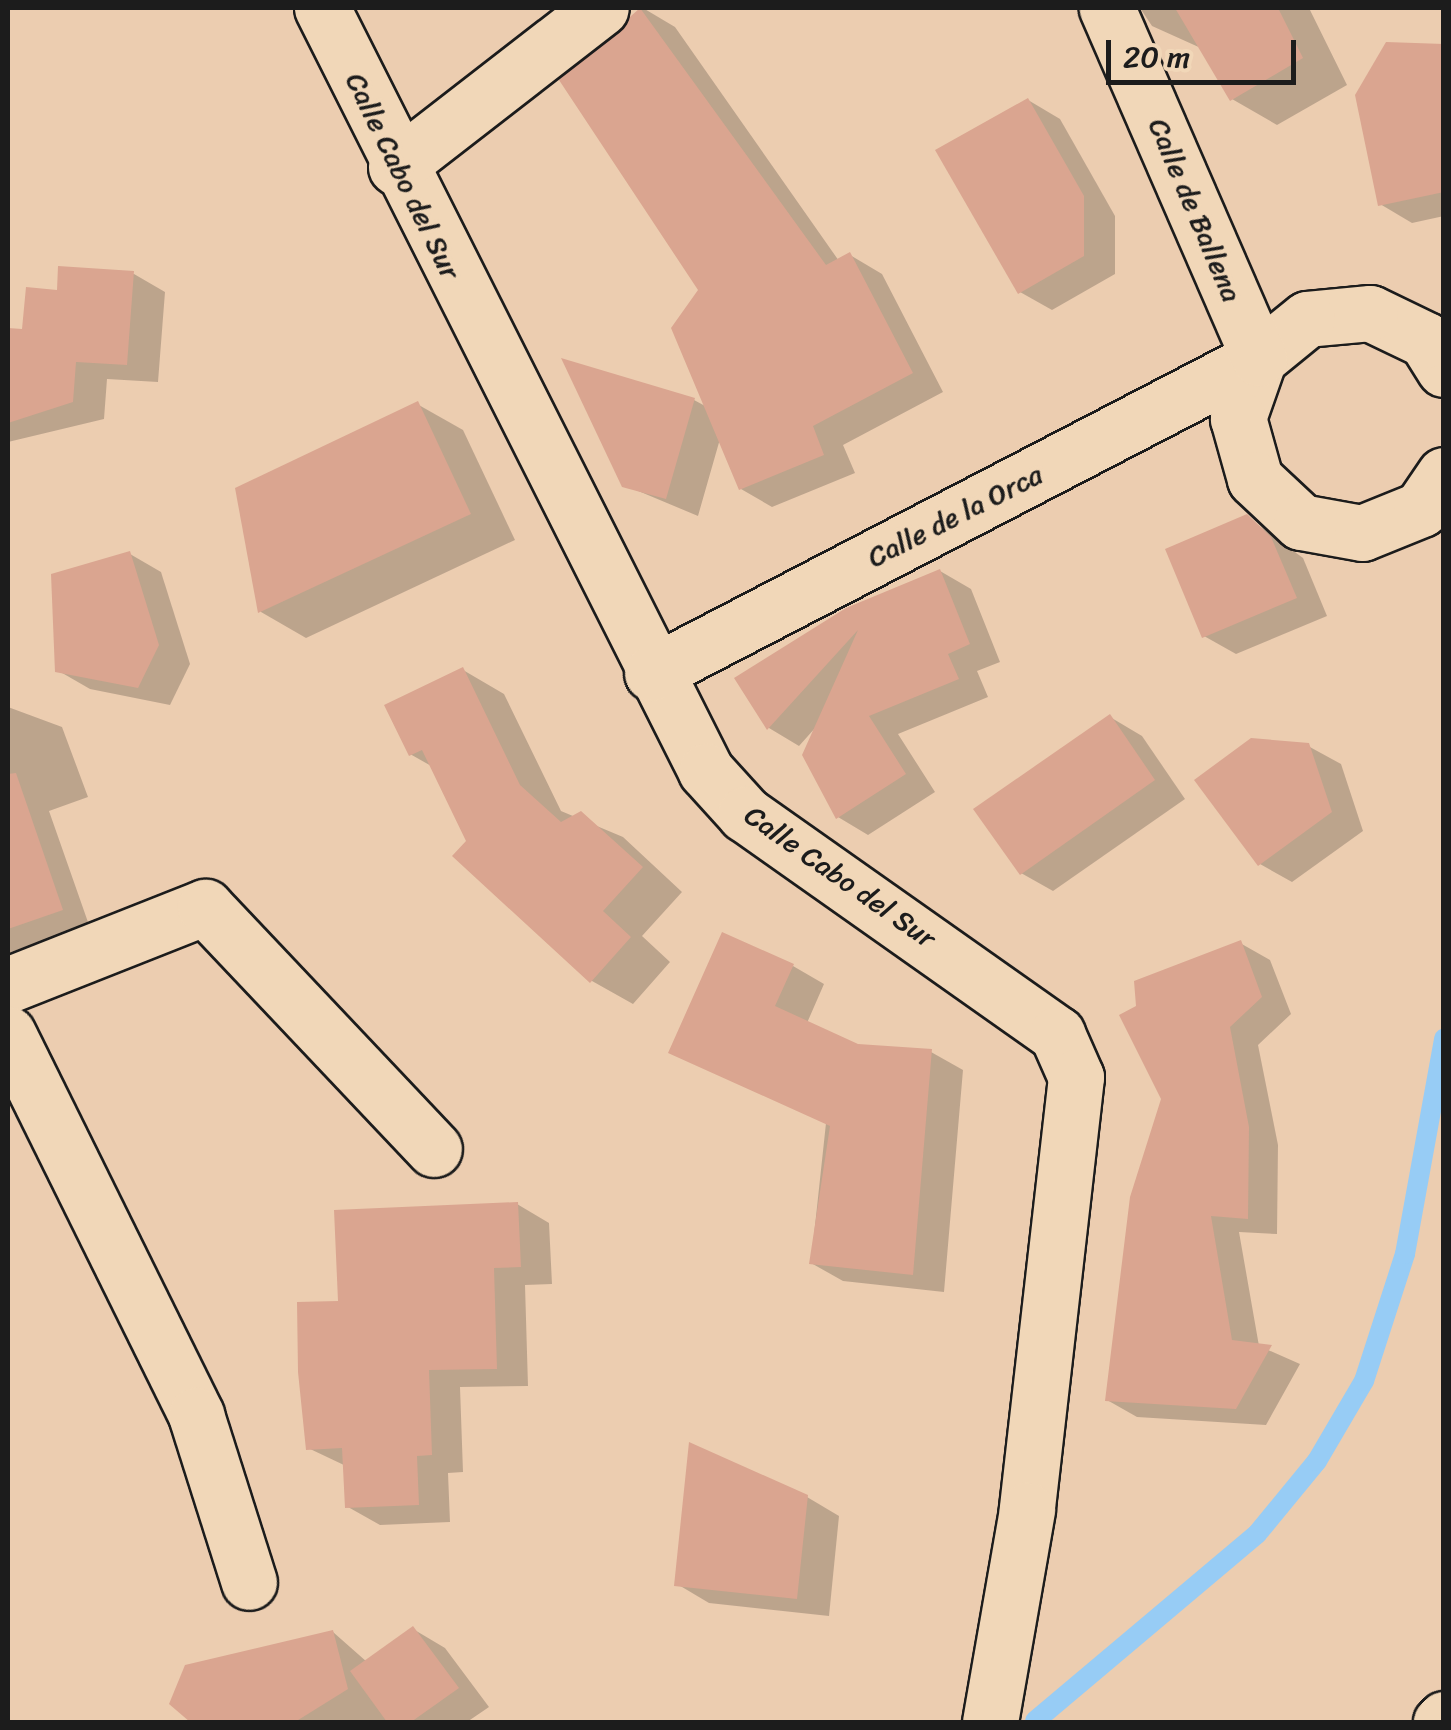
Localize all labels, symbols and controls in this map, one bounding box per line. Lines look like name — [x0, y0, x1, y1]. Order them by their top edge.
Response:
scale bar — [1111, 20, 1301, 82]
text: 20 m — [1123, 30, 1190, 84]
street label: Calle Cabo del Sur — [338, 67, 468, 285]
street label: Calle de Ballena — [1141, 113, 1249, 307]
street label: Calle de la Orca — [862, 457, 1048, 575]
street label: Calle Cabo del Sur — [738, 798, 942, 956]

